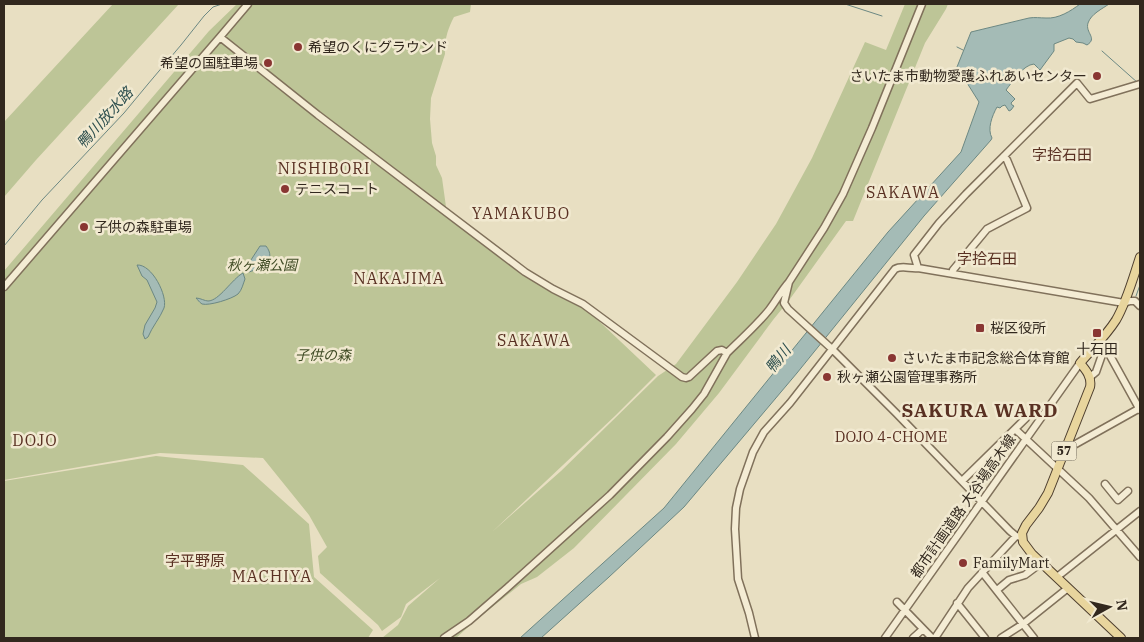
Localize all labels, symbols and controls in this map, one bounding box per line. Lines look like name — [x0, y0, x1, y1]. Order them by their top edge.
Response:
place label: 希望のくにグラウンド — [308, 38, 448, 56]
marker: 希望のくにグラウンド — [292, 41, 304, 53]
place label: 希望の国駐車場 — [160, 54, 258, 72]
marker: 希望の国駐車場 — [262, 57, 274, 69]
place label: さいたま市動物愛護ふれあいセンター — [849, 67, 1087, 85]
marker: さいたま市動物愛護ふれあいセンター — [1091, 70, 1103, 82]
water label: 鴨川放水路 — [72, 82, 138, 152]
district label: 字拾石田 — [1032, 145, 1092, 164]
district label: NISHIBORI — [278, 158, 370, 178]
place label: テニスコート — [295, 180, 379, 198]
district label: SAKAWA — [866, 182, 940, 202]
marker: テニスコート — [279, 183, 291, 195]
district label: YAMAKUBO — [472, 203, 570, 223]
place label: 子供の森駐車場 — [94, 218, 192, 236]
marker: 子供の森駐車場 — [78, 221, 90, 233]
district label: 字拾石田 — [957, 249, 1017, 268]
park label: 秋ヶ瀬公園 — [227, 256, 299, 274]
district label: NAKAJIMA — [353, 268, 445, 288]
place label: 桜区役所 — [990, 319, 1046, 337]
marker: 桜区役所 — [974, 322, 986, 334]
marker: 十石田 — [1091, 327, 1103, 339]
district label: SAKAWA — [497, 330, 571, 350]
water label: 鴨川 — [761, 340, 796, 376]
place label: 十石田 — [1076, 340, 1118, 358]
park label: 子供の森 — [295, 346, 353, 364]
place label: さいたま市記念総合体育館 — [902, 349, 1070, 367]
marker: さいたま市記念総合体育館 — [886, 352, 898, 364]
place label: 秋ヶ瀬公園管理事務所 — [837, 368, 977, 386]
marker: 秋ヶ瀬公園管理事務所 — [821, 371, 833, 383]
district label: SAKURA WARD — [901, 398, 1059, 422]
district label: DOJO 4-CHOME — [835, 427, 947, 446]
district label: DOJO — [12, 430, 58, 450]
street label: 都市計画道路 大谷場高木線 — [907, 431, 1019, 581]
road number: 57 — [1052, 442, 1076, 461]
district label: 字平野原 — [165, 551, 225, 570]
place label: FamilyMart — [973, 554, 1049, 572]
marker: FamilyMart — [957, 557, 969, 569]
district label: MACHIYA — [232, 566, 312, 586]
north arrow — [1084, 582, 1134, 632]
text: N — [1112, 598, 1132, 612]

